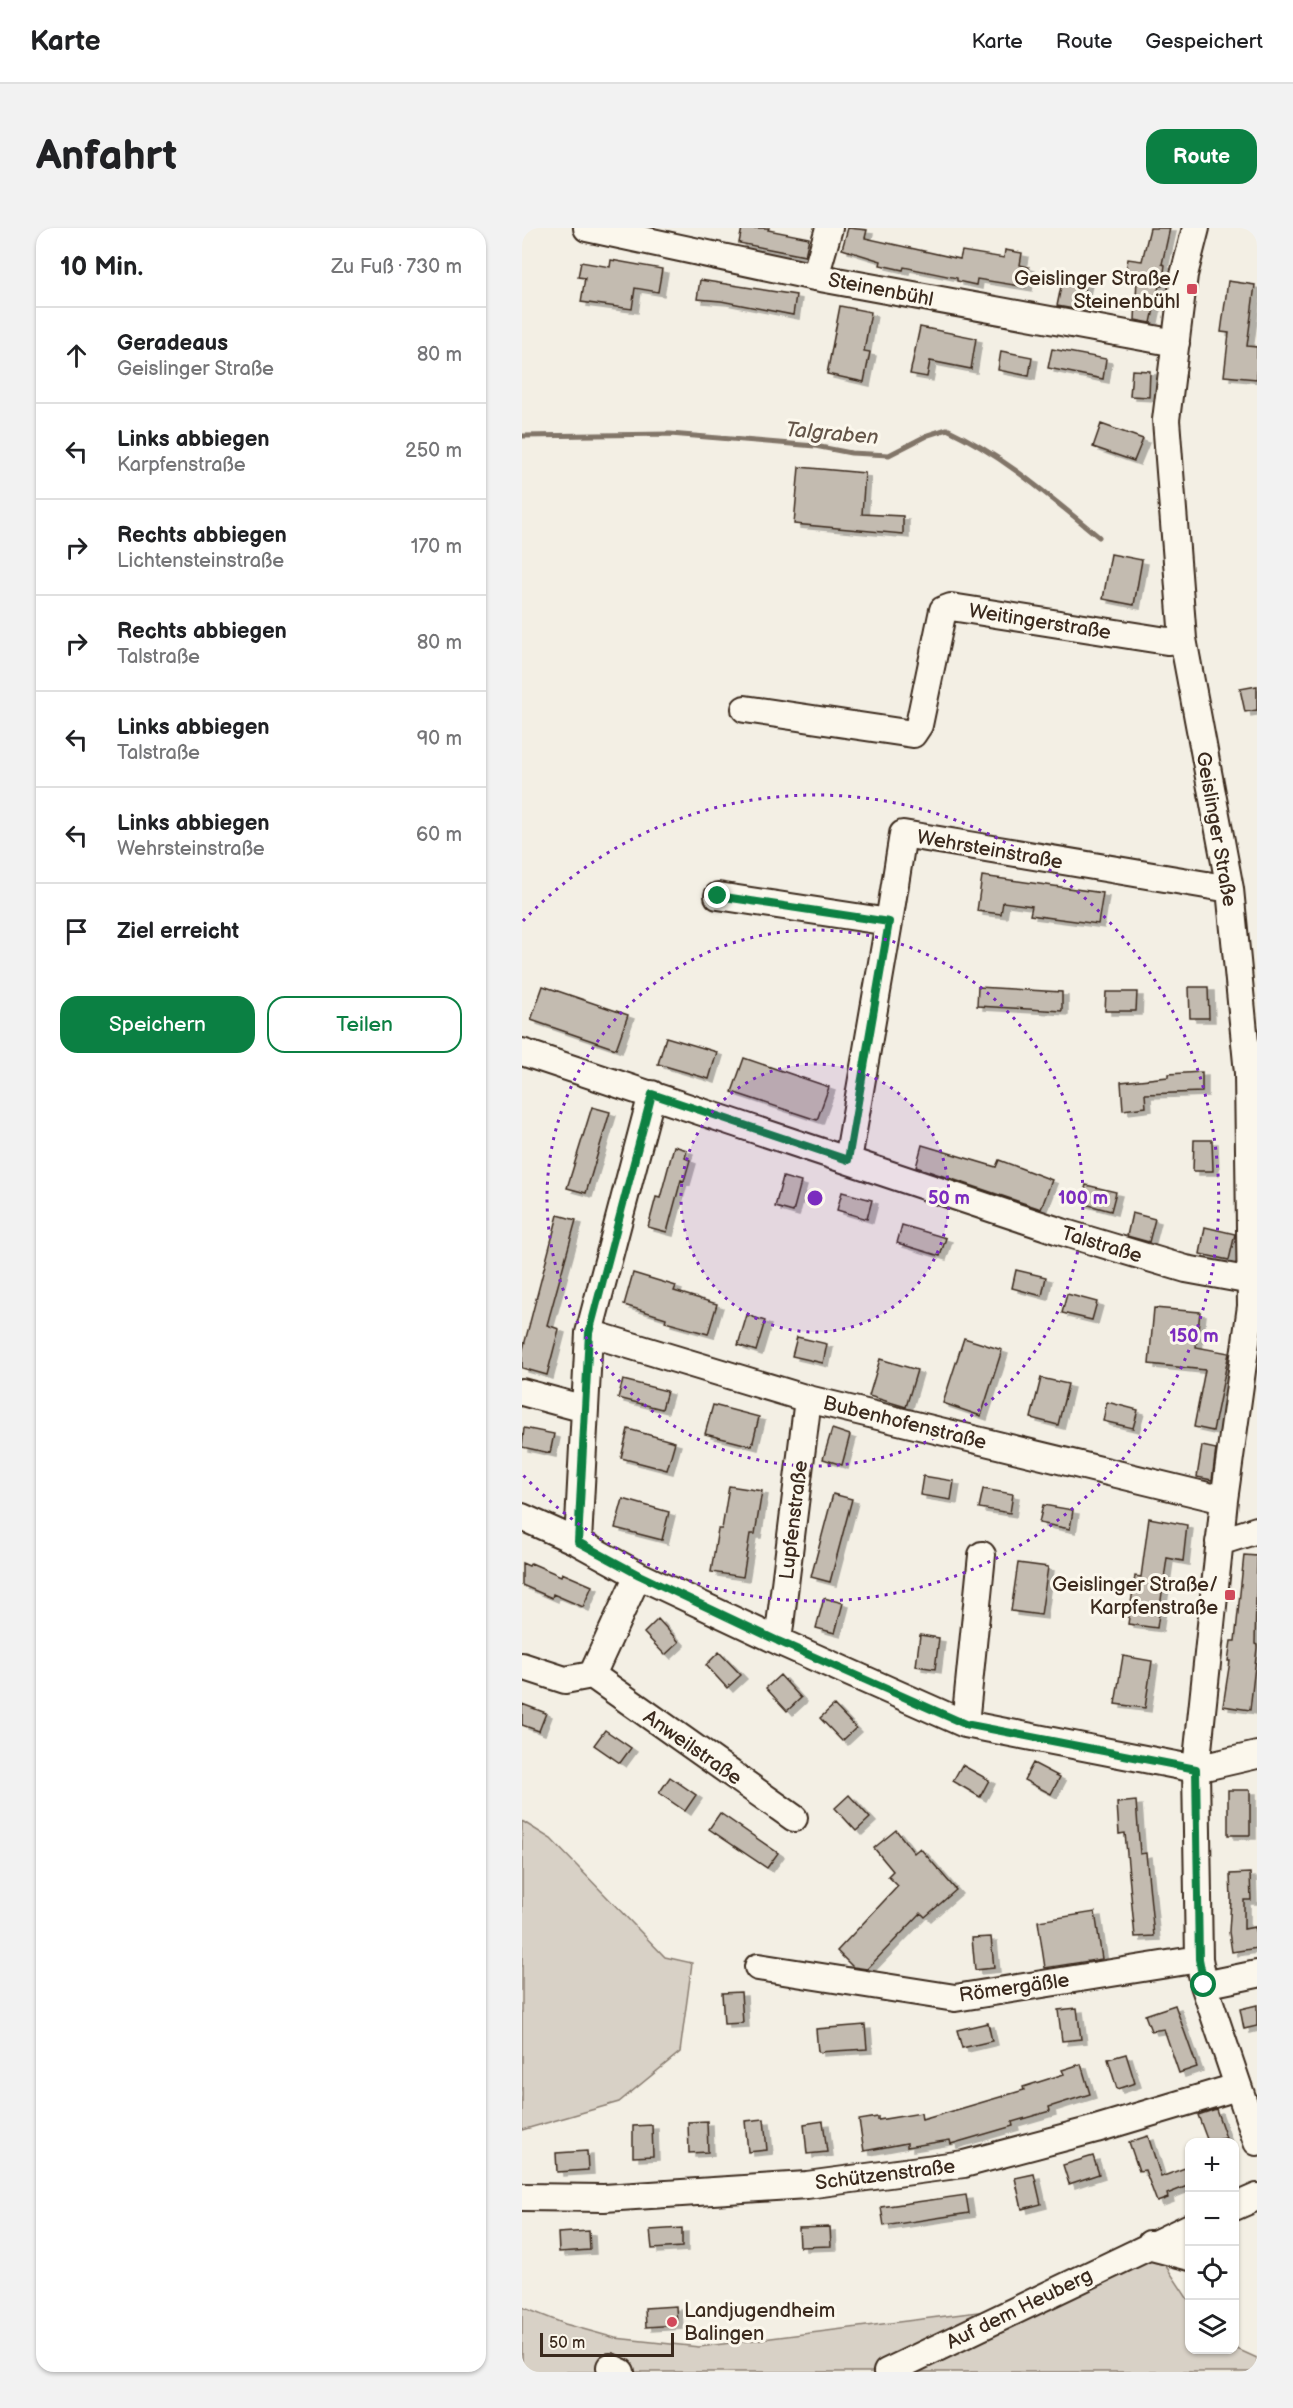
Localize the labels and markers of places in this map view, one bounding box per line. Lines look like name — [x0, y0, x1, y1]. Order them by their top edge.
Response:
place label: Geislinger Straße/ Steinenbühl — [1014, 267, 1180, 314]
marker: Geislinger Straße/ Steinenbühl — [1185, 282, 1199, 296]
centre of rings — [805, 1188, 825, 1208]
place label: Geislinger Straße/ Karpfenstraße — [1052, 1573, 1218, 1620]
marker: Geislinger Straße/ Karpfenstraße — [1223, 1588, 1237, 1602]
place label: Landjugendheim Balingen — [684, 2299, 835, 2346]
marker: Landjugendheim Balingen — [665, 2315, 679, 2329]

